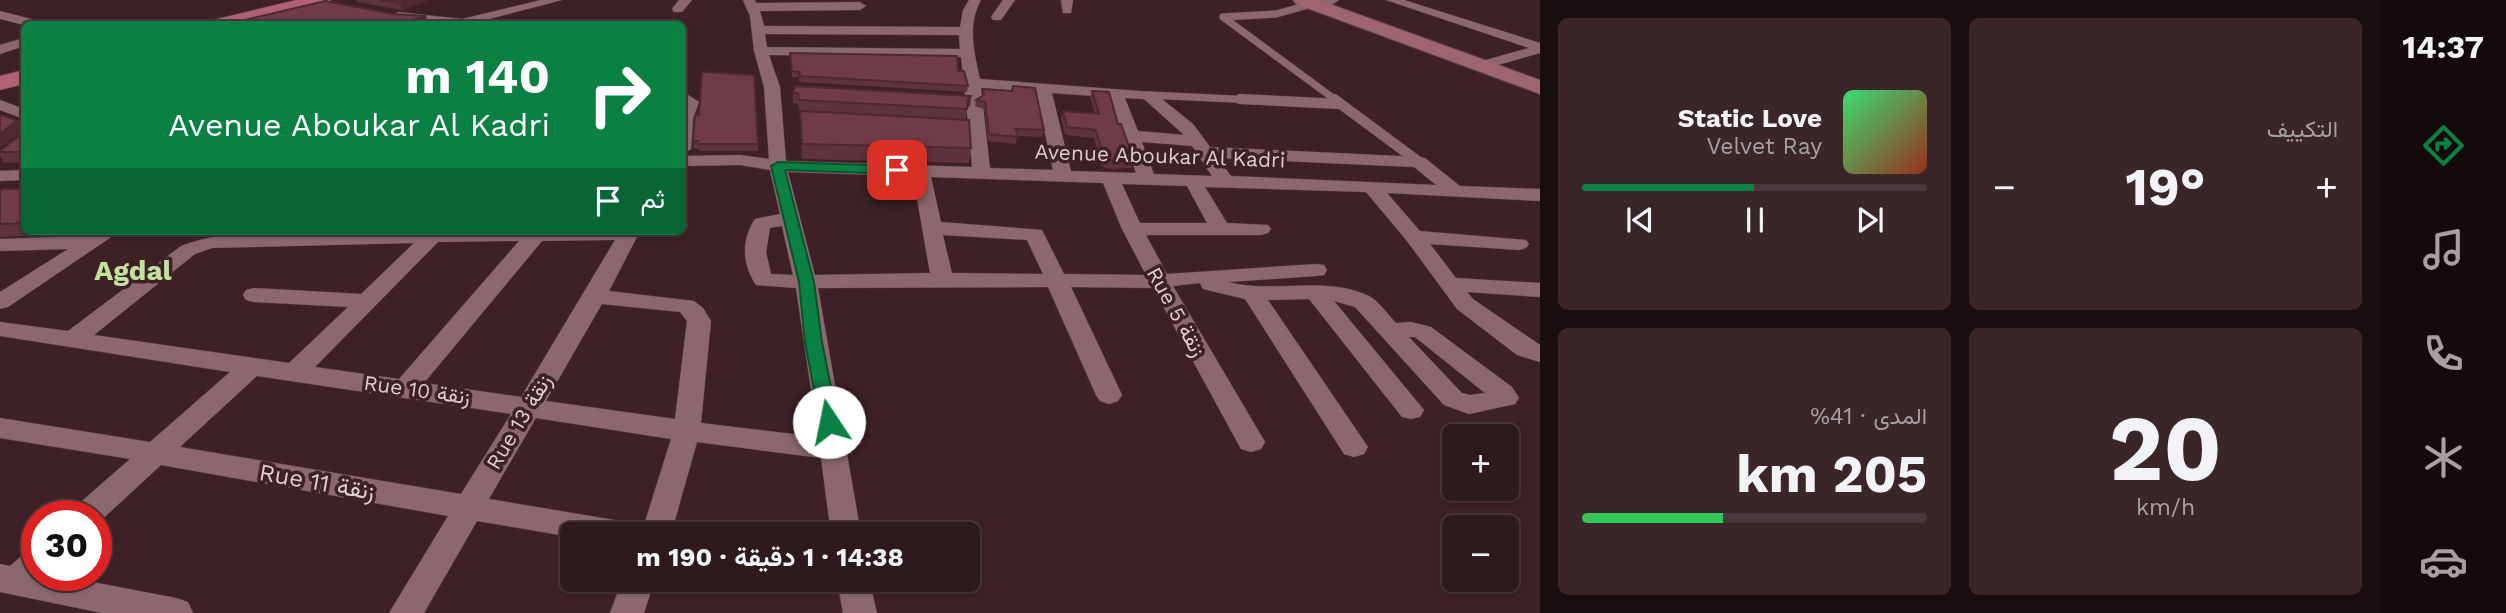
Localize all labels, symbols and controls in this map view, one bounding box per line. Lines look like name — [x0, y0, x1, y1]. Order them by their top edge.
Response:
text: 14:37 — [2402, 28, 2484, 66]
text: 140 m — [406, 47, 550, 105]
icon: right — [574, 49, 665, 140]
text: Static Love — [1678, 103, 1822, 133]
text: Avenue Aboukar Al Kadri — [168, 106, 550, 144]
text: التكييف — [2267, 116, 2338, 143]
icon: directions — [2419, 121, 2468, 170]
text: Velvet Ray — [1706, 133, 1822, 160]
street label: Avenue Aboukar Al Kadri — [1034, 139, 1286, 172]
pin — [867, 140, 927, 200]
icon: arrive — [878, 151, 916, 189]
text: 19° — [2125, 157, 2206, 218]
text: − — [1993, 165, 2016, 209]
text: + — [2315, 165, 2338, 209]
icon: arrive — [589, 182, 627, 220]
text: ثم — [641, 184, 665, 214]
icon: previous — [1621, 201, 1659, 239]
icon: pause — [1736, 201, 1774, 239]
icon: next — [1851, 201, 1889, 239]
icon: music — [2419, 225, 2468, 274]
district label: Agdal — [94, 254, 173, 287]
street label: Rue 5 زنقة — [1141, 263, 1211, 361]
icon: phone — [2419, 329, 2468, 378]
street label: Rue 10 زنقة — [362, 370, 472, 410]
street label: Rue 13 زنقة — [480, 370, 558, 474]
position arrow — [792, 385, 866, 459]
text: 20 — [2109, 395, 2222, 502]
text: المدى · 41% — [1810, 403, 1927, 430]
map controls — [1442, 424, 1519, 592]
button: + — [1442, 424, 1519, 501]
icon: climate — [2419, 433, 2468, 482]
text: 205 km — [1736, 444, 1927, 505]
street label: Rue 11 زنقة — [257, 458, 377, 507]
text: km/h — [2136, 494, 2195, 521]
speed limit sign: 30 — [21, 500, 112, 591]
button: − — [1442, 515, 1519, 592]
icon: car — [2419, 537, 2468, 586]
text: 14:38 · 1 دقيقة · 190 m — [636, 542, 904, 572]

